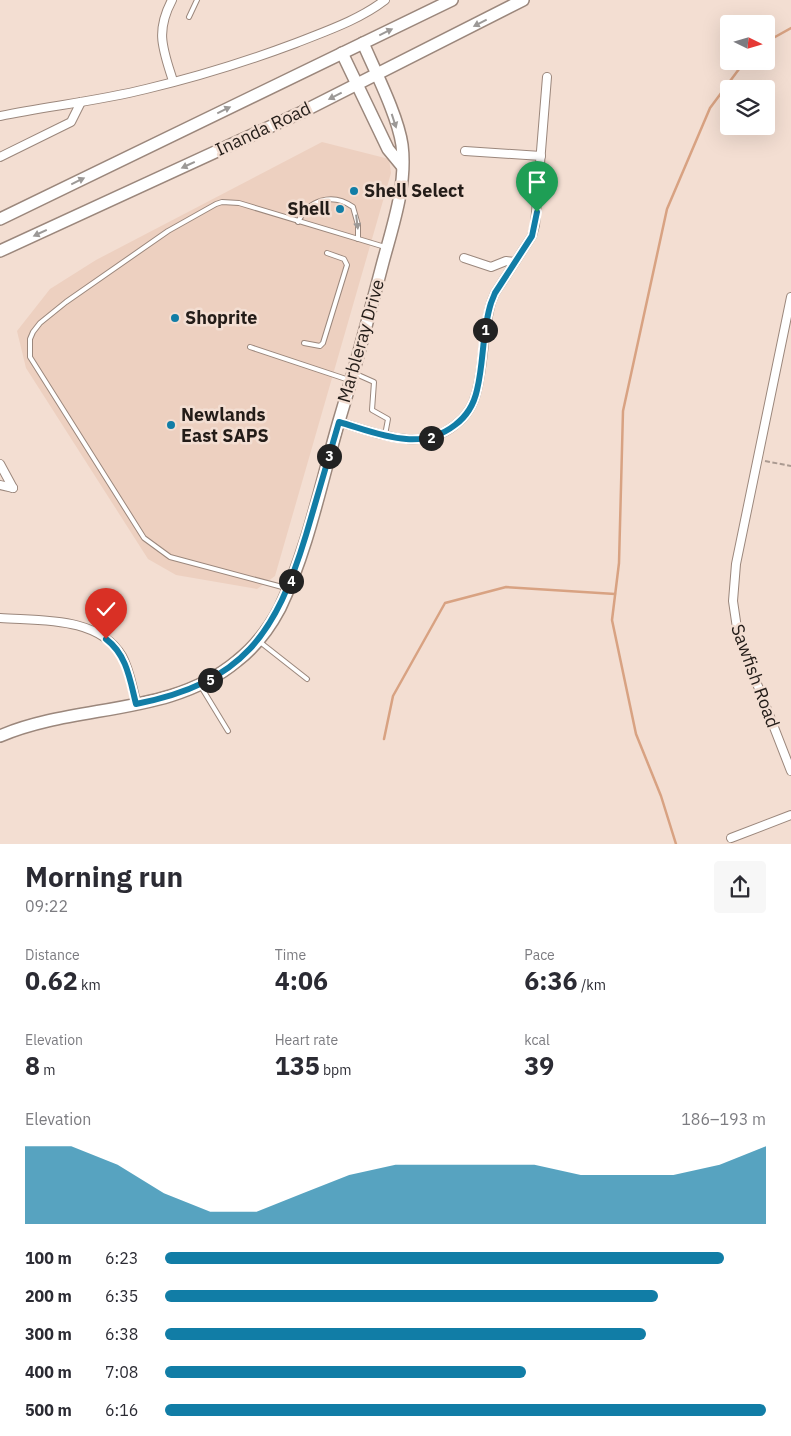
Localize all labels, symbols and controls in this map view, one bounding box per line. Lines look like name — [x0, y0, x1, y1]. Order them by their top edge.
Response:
north arrow — [720, 15, 775, 70]
map controls — [720, 15, 775, 135]
one-way arrow — [473, 19, 487, 27]
one-way arrow — [379, 28, 393, 36]
button: layers — [720, 80, 775, 135]
one-way arrow — [328, 92, 342, 100]
street label: Inanda Road — [211, 96, 314, 161]
one-way arrow — [217, 106, 231, 114]
one-way arrow — [391, 113, 399, 128]
one-way arrow — [181, 161, 195, 169]
pin — [516, 161, 558, 212]
icon: arrive — [523, 168, 551, 196]
one-way arrow — [70, 177, 85, 185]
place label: Shell Select — [364, 179, 464, 202]
marker: Shell Select — [348, 185, 360, 197]
place label: Shell — [287, 197, 331, 220]
marker: Shell — [334, 203, 346, 215]
one-way arrow — [353, 215, 361, 231]
one-way arrow — [33, 229, 47, 237]
street label: Marbleray Drive — [332, 276, 389, 405]
place label: Shoprite — [185, 306, 257, 329]
marker: Shoprite — [169, 312, 181, 324]
pin: 1 — [472, 318, 498, 342]
text: 1 — [481, 321, 490, 339]
place label: Newlands East SAPS — [181, 403, 269, 447]
marker: Newlands East SAPS — [165, 419, 177, 431]
pin: 2 — [418, 426, 444, 450]
text: 2 — [427, 429, 436, 447]
pin: 3 — [316, 444, 342, 468]
text: 3 — [325, 447, 334, 465]
pin: 4 — [278, 568, 304, 594]
text: 4 — [287, 572, 296, 590]
pin — [85, 588, 127, 639]
icon: check — [92, 595, 120, 623]
street label: Sawfish Road — [726, 621, 785, 731]
pin: 5 — [198, 668, 222, 692]
text: 5 — [206, 671, 215, 689]
text: Morning run — [25, 858, 183, 895]
button: share — [714, 861, 766, 913]
text: 09:22 — [25, 896, 68, 916]
text: Distance — [25, 946, 80, 964]
text: Time — [275, 946, 306, 964]
text: Pace — [524, 946, 555, 964]
text: 0.62 — [25, 964, 78, 997]
text: 4:06 — [275, 964, 328, 997]
text: 6:36 — [524, 964, 578, 997]
text: km — [78, 976, 101, 994]
text: /km — [578, 976, 606, 994]
text: Elevation — [25, 1031, 83, 1049]
text: Heart rate — [275, 1031, 338, 1049]
text: kcal — [524, 1031, 550, 1049]
text: 8 — [25, 1049, 40, 1082]
text: 135 — [275, 1049, 320, 1082]
text: 39 — [524, 1049, 554, 1082]
text: m — [40, 1061, 56, 1079]
text: bpm — [320, 1061, 351, 1079]
text: Elevation — [25, 1109, 91, 1129]
text: 186–193 m — [681, 1109, 766, 1129]
text: 100 m — [25, 1248, 72, 1268]
text: 6:23 — [105, 1248, 138, 1268]
text: 200 m — [25, 1286, 72, 1306]
text: 6:35 — [105, 1286, 138, 1306]
text: 300 m — [25, 1324, 72, 1344]
text: 6:38 — [105, 1324, 138, 1344]
text: 400 m — [25, 1362, 72, 1382]
text: 7:08 — [105, 1362, 138, 1382]
text: 500 m — [25, 1400, 72, 1420]
text: 6:16 — [105, 1400, 138, 1420]

